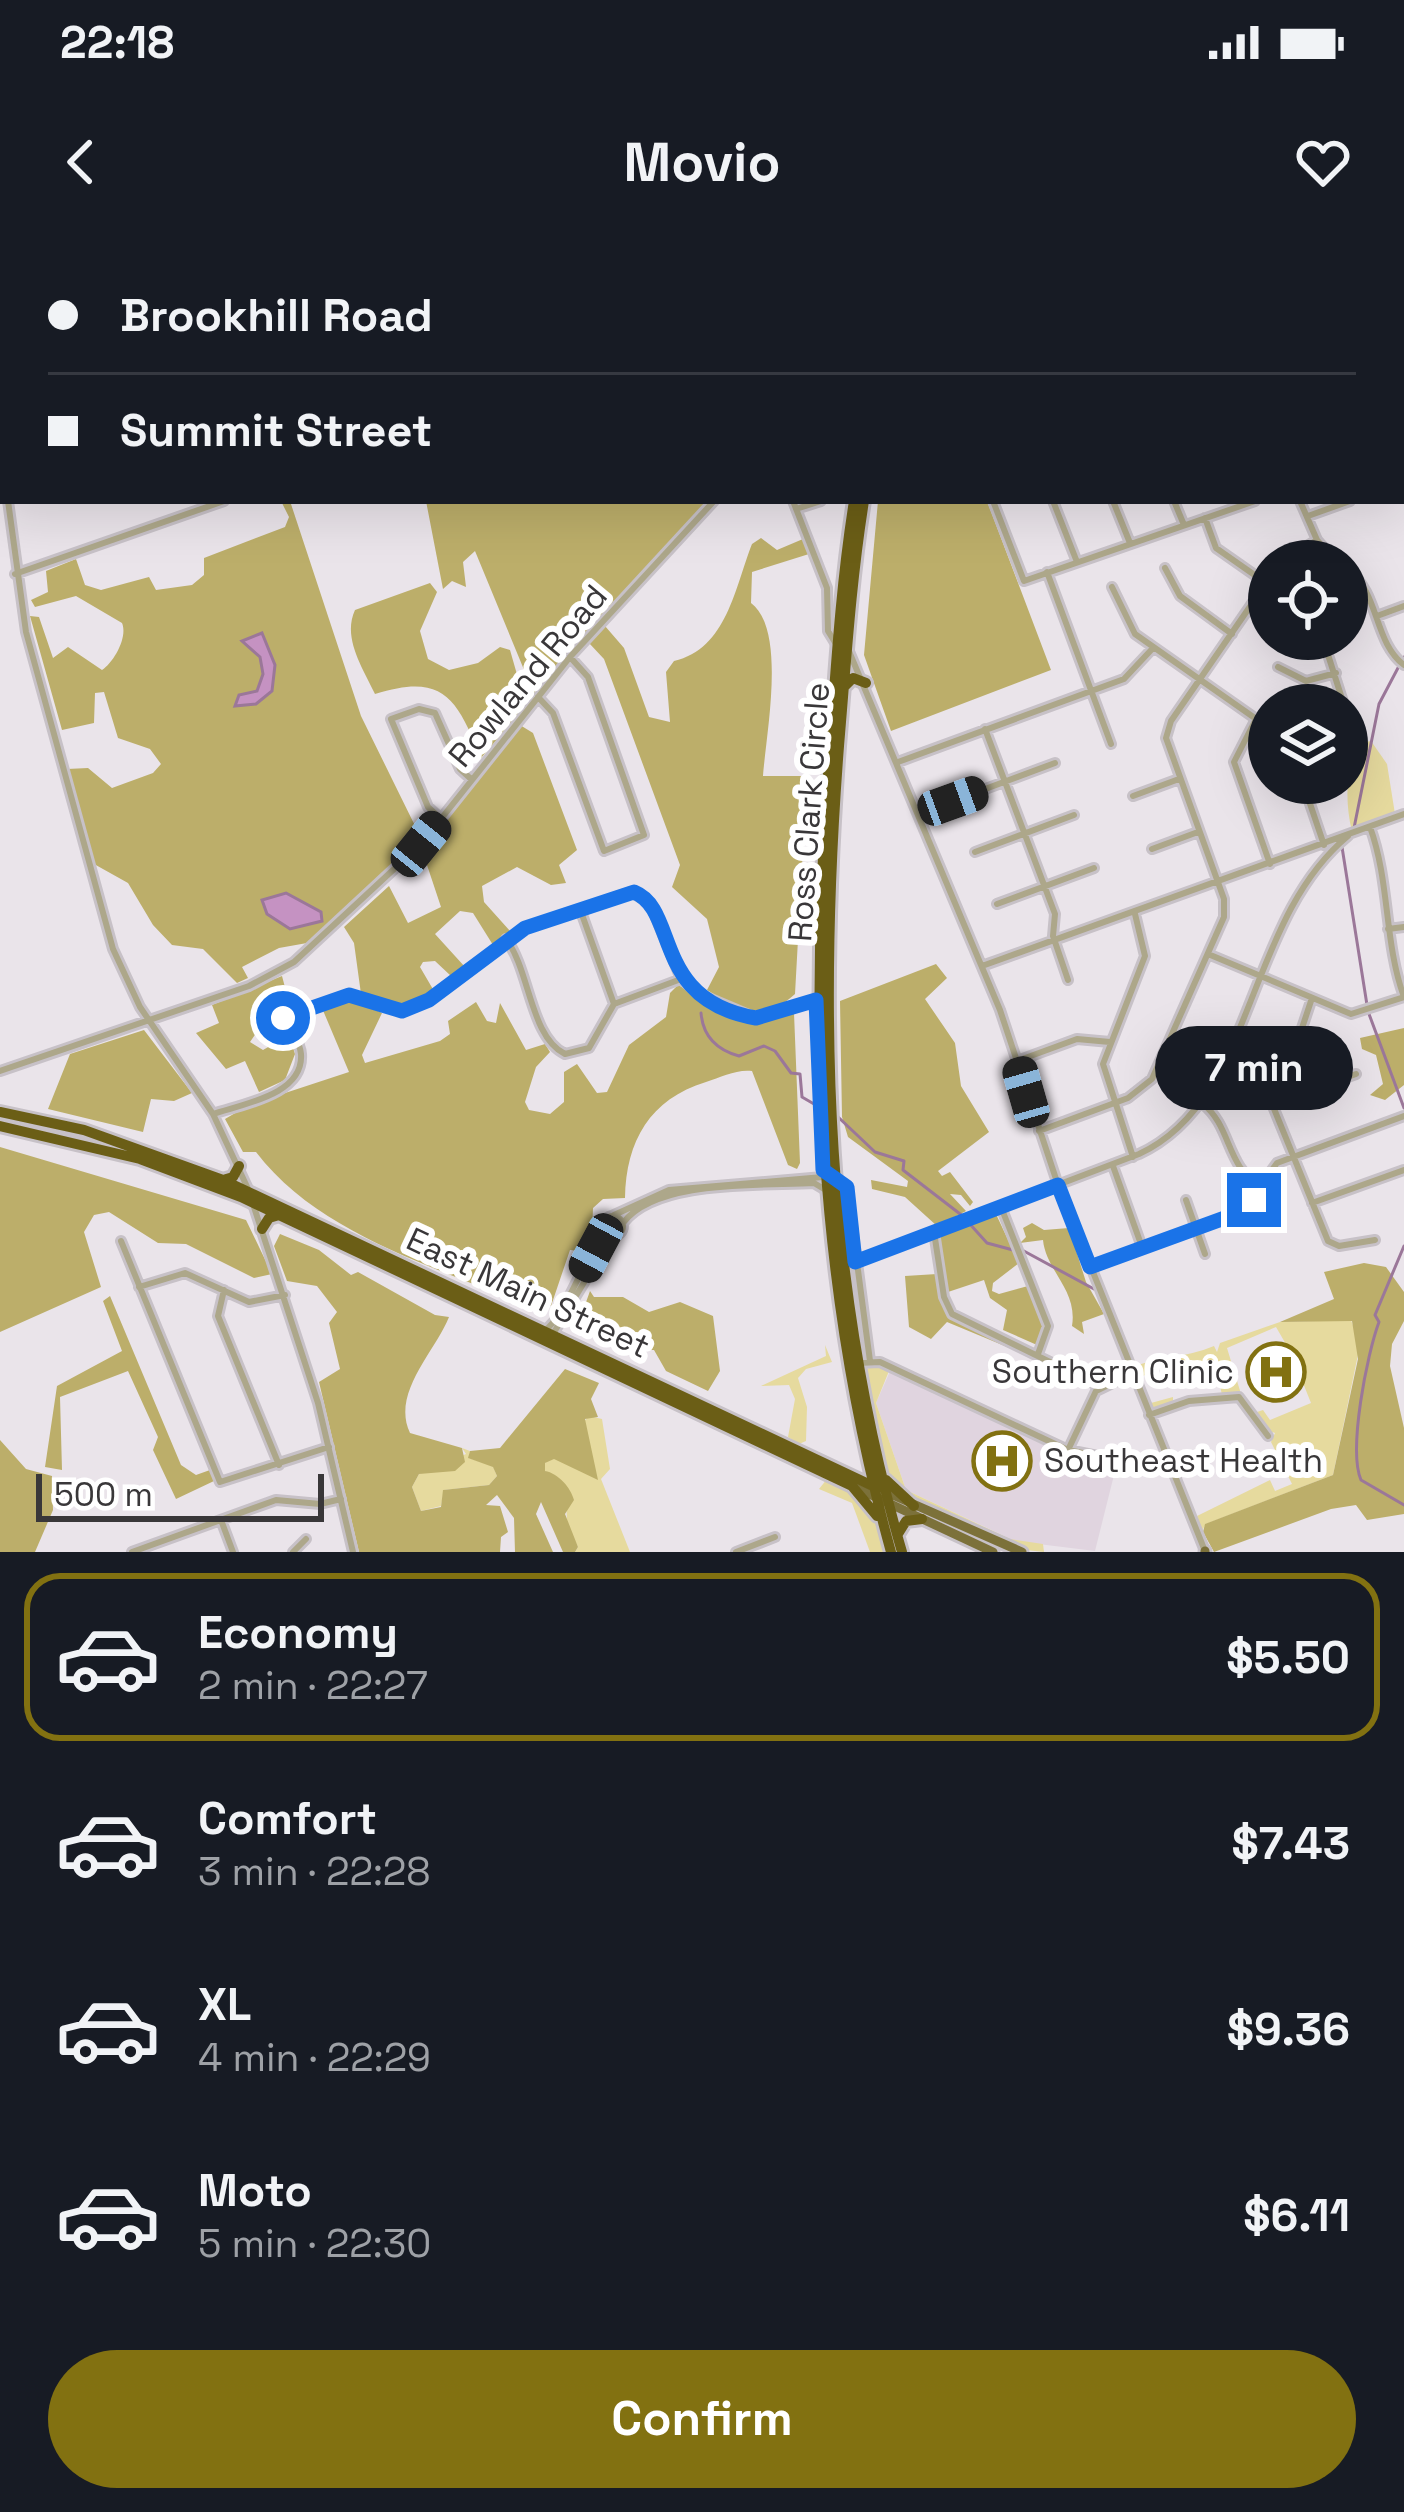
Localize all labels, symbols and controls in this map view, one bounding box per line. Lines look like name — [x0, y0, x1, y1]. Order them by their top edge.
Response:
text: 22:18 — [60, 14, 174, 71]
text: Movio — [624, 128, 780, 197]
icon: back — [48, 129, 114, 195]
icon: heart — [1290, 129, 1356, 195]
text: Brookhill Road — [120, 287, 433, 344]
text: Summit Street — [120, 402, 432, 459]
map controls — [1248, 540, 1368, 804]
button: locate — [1248, 540, 1368, 660]
street label: Rowland Road — [439, 576, 617, 776]
street label: Ross Clark Circle — [779, 681, 839, 943]
button: layers — [1248, 684, 1368, 804]
car — [913, 772, 993, 830]
car — [384, 805, 458, 883]
route start — [256, 991, 310, 1045]
callout: 7 min — [1155, 1026, 1353, 1110]
text: 7 min — [1204, 1043, 1304, 1092]
car — [999, 1052, 1053, 1132]
route end — [1227, 1173, 1281, 1227]
car — [563, 1208, 629, 1288]
street label: East Main Street — [400, 1218, 656, 1368]
hospital icon: Southern Clinic — [1245, 1341, 1307, 1403]
place label: Southern Clinic — [992, 1351, 1234, 1393]
hospital icon: Southeast Health — [971, 1430, 1033, 1492]
place label: Southeast Health — [1044, 1440, 1323, 1482]
scale bar — [36, 1468, 324, 1521]
text: 500 m — [54, 1474, 153, 1516]
icon: car — [54, 1603, 162, 1711]
text: Economy — [198, 1604, 398, 1661]
text: $5.50 — [1226, 1629, 1350, 1686]
text: 2 min · 22:27 — [198, 1661, 428, 1710]
icon: car — [54, 1789, 162, 1897]
text: Comfort — [198, 1790, 377, 1847]
text: $7.43 — [1231, 1815, 1350, 1872]
text: 3 min · 22:28 — [198, 1847, 431, 1896]
icon: car — [54, 1975, 162, 2083]
text: XL — [198, 1976, 251, 2033]
text: $9.36 — [1227, 2001, 1350, 2058]
text: 4 min · 22:29 — [198, 2033, 431, 2082]
icon: car — [54, 2161, 162, 2269]
text: Moto — [198, 2162, 312, 2219]
text: $6.11 — [1243, 2187, 1350, 2244]
text: 5 min · 22:30 — [198, 2219, 431, 2268]
button: Confirm — [48, 2350, 1356, 2488]

